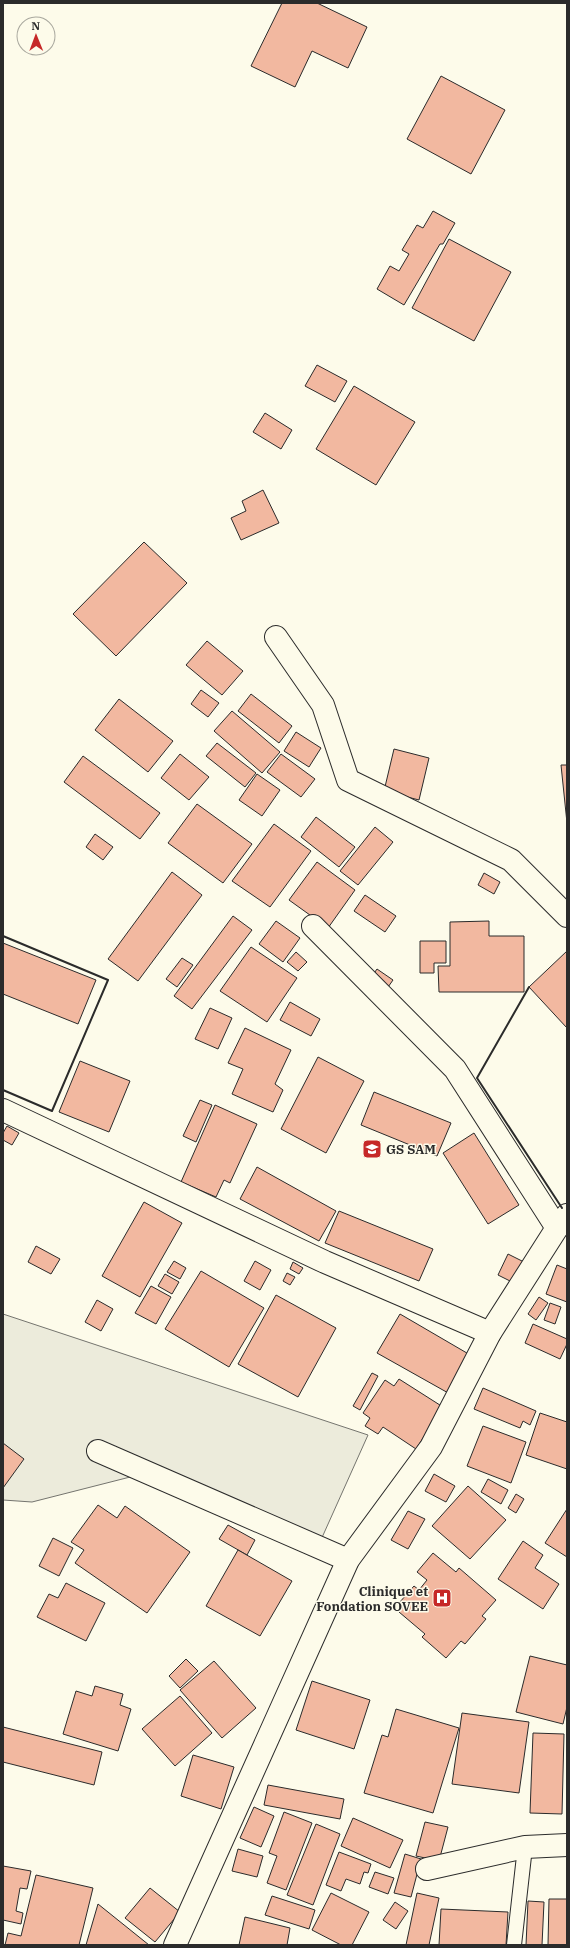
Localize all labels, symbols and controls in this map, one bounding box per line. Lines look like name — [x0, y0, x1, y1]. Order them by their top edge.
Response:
north arrow — [16, 16, 56, 56]
text: N — [31, 19, 41, 33]
school or university icon: GS SAM — [361, 1138, 383, 1160]
place label: GS SAM — [386, 1141, 436, 1158]
place label: Clinique et Fondation SOVEE — [316, 1583, 428, 1615]
hospital icon: Clinique et Fondation SOVEE — [431, 1587, 453, 1609]

